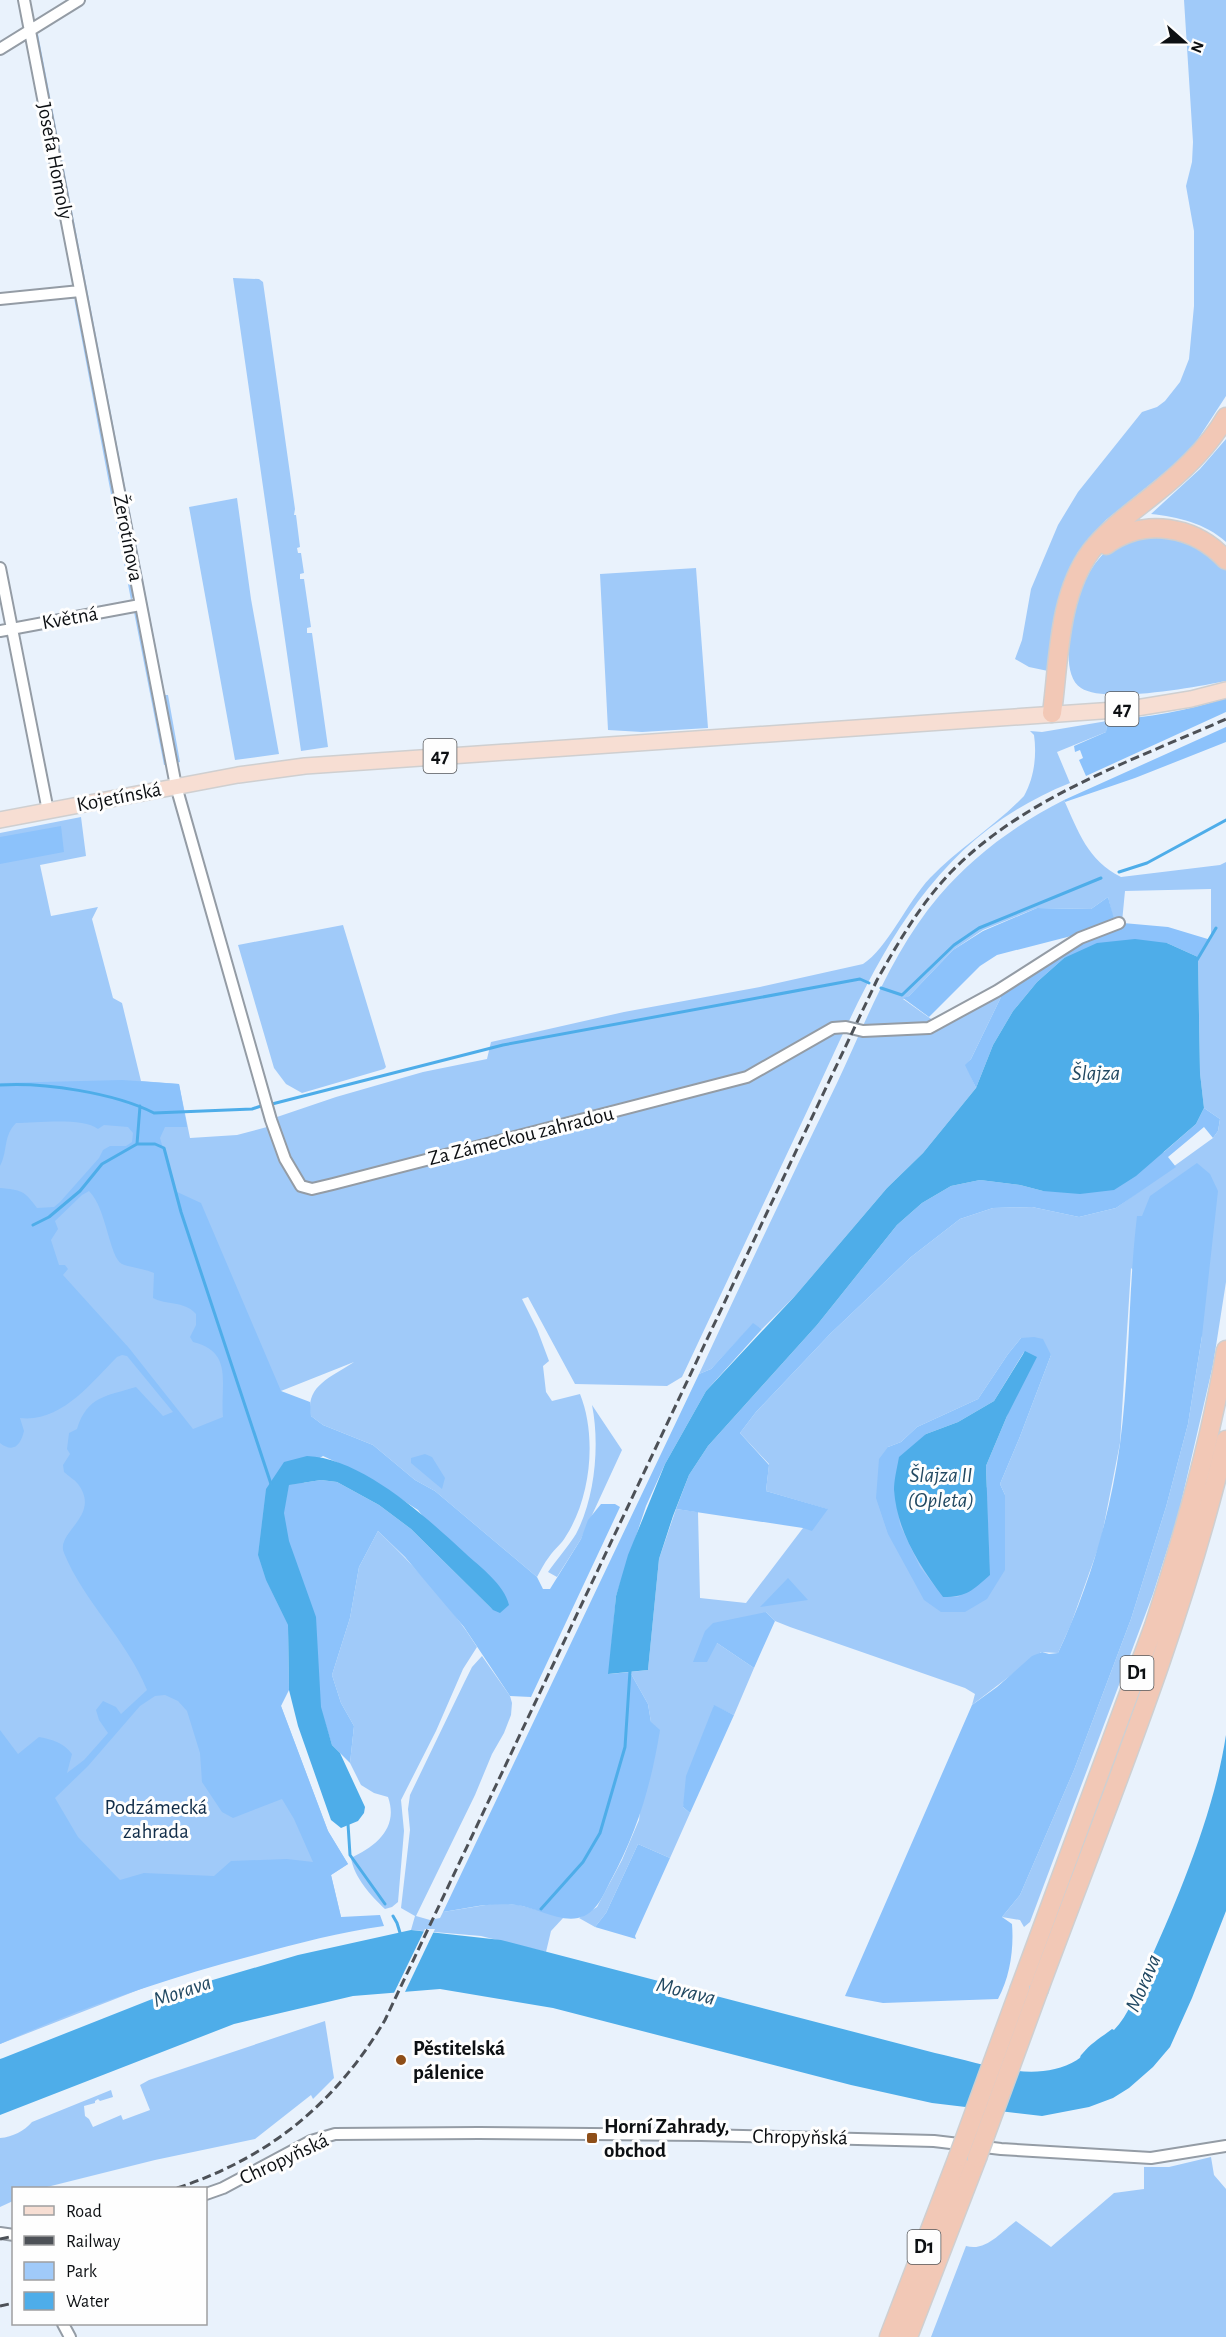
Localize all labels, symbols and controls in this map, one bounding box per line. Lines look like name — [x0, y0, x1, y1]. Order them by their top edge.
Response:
north arrow — [1154, 12, 1214, 72]
text: N — [1188, 39, 1207, 55]
street label: Josefa Homoly — [33, 101, 77, 221]
street label: Žerotínova — [109, 492, 149, 584]
street label: Květná — [40, 603, 100, 633]
road number: 47 — [1106, 692, 1138, 726]
road number: 47 — [424, 739, 456, 773]
street label: Kojetínská — [75, 778, 163, 815]
water label: Šlajza — [1072, 1061, 1120, 1084]
street label: Za Zámeckou zahradou — [426, 1103, 616, 1169]
water label: Šlajza II (Opleta) — [908, 1463, 974, 1512]
road number: D1 — [1120, 1656, 1154, 1690]
park label: Podzámecká zahrada — [105, 1797, 208, 1842]
water label: Morava — [1121, 1951, 1165, 2015]
water label: Morava — [150, 1971, 214, 2011]
water label: Morava — [654, 1973, 718, 2009]
place label: Pěstitelská pálenice — [413, 2038, 505, 2083]
marker: Pěstitelská pálenice — [394, 2053, 408, 2067]
place label: Horní Zahrady, obchod — [604, 2116, 729, 2161]
street label: Chropyňská — [752, 2126, 848, 2148]
street label: Chropyňská — [236, 2129, 332, 2189]
marker: Horní Zahrady, obchod — [585, 2131, 599, 2145]
legend — [12, 2187, 207, 2325]
text: Road — [66, 2203, 102, 2221]
road number: D1 — [908, 2230, 940, 2264]
text: Railway — [66, 2233, 121, 2251]
text: Park — [66, 2263, 98, 2281]
text: Water — [66, 2293, 109, 2311]

